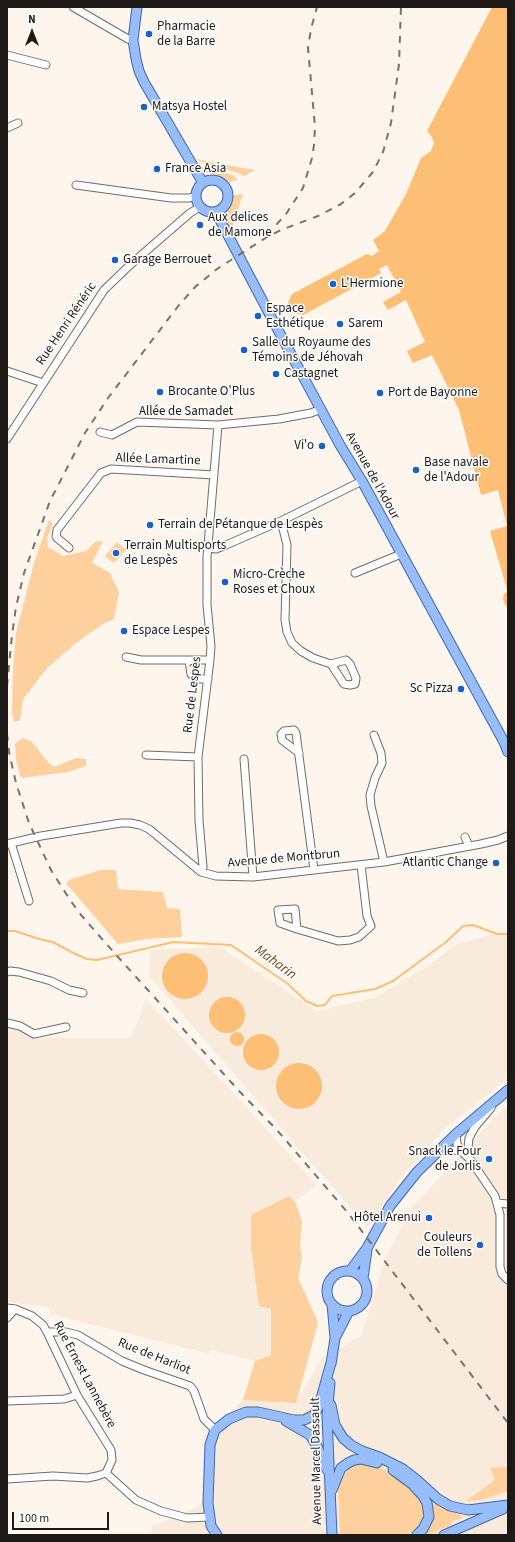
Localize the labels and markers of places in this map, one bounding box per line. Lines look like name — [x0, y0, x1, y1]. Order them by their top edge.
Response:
place label: Pharmacie de la Barre — [157, 19, 215, 50]
marker: Pharmacie de la Barre — [144, 29, 154, 39]
place label: Matsya Hostel — [152, 99, 227, 115]
marker: Matsya Hostel — [139, 102, 149, 112]
place label: France Asia — [165, 161, 226, 177]
marker: France Asia — [152, 164, 162, 174]
place label: Aux delices de Mamone — [208, 210, 272, 241]
marker: Aux delices de Mamone — [195, 220, 205, 230]
place label: Garage Berrouet — [123, 252, 212, 268]
marker: Garage Berrouet — [110, 255, 120, 265]
place label: L'Hermione — [341, 276, 403, 292]
marker: L'Hermione — [328, 279, 338, 289]
place label: Espace Esthétique — [266, 301, 324, 332]
marker: Espace Esthétique — [253, 311, 263, 321]
place label: Sarem — [348, 316, 383, 332]
marker: Sarem — [335, 319, 345, 329]
place label: Salle du Royaume des Témoins de Jéhovah — [252, 335, 371, 366]
marker: Salle du Royaume des Témoins de Jéhovah — [239, 345, 249, 355]
place label: Castagnet — [284, 366, 338, 382]
marker: Castagnet — [271, 369, 281, 379]
place label: Brocante O'Plus — [168, 384, 255, 400]
place label: Port de Bayonne — [388, 385, 478, 401]
marker: Brocante O'Plus — [155, 387, 165, 397]
marker: Port de Bayonne — [375, 388, 385, 398]
place label: Vi'o — [294, 438, 314, 454]
marker: Vi'o — [317, 441, 327, 451]
place label: Base navale de l'Adour — [424, 455, 488, 486]
marker: Base navale de l'Adour — [411, 465, 421, 475]
place label: Terrain de Pétanque de Lespès — [158, 517, 323, 533]
marker: Terrain de Pétanque de Lespès — [145, 520, 155, 530]
place label: Terrain Multisports de Lespès — [124, 538, 226, 569]
marker: Terrain Multisports de Lespès — [111, 548, 121, 558]
place label: Micro-Crèche Roses et Choux — [233, 567, 315, 598]
marker: Micro-Crèche Roses et Choux — [220, 577, 230, 587]
place label: Espace Lespes — [132, 623, 210, 639]
marker: Espace Lespes — [119, 626, 129, 636]
place label: Sc Pizza — [410, 681, 453, 697]
marker: Sc Pizza — [456, 684, 466, 694]
place label: Atlantic Change — [403, 855, 488, 871]
marker: Atlantic Change — [491, 858, 501, 868]
place label: Snack le Four de Jorlis — [408, 1144, 481, 1175]
marker: Snack le Four de Jorlis — [484, 1154, 494, 1164]
place label: Hôtel Arenui — [354, 1210, 421, 1226]
marker: Hôtel Arenui — [424, 1213, 434, 1223]
place label: Couleurs de Tollens — [417, 1230, 472, 1261]
marker: Couleurs de Tollens — [475, 1240, 485, 1250]

